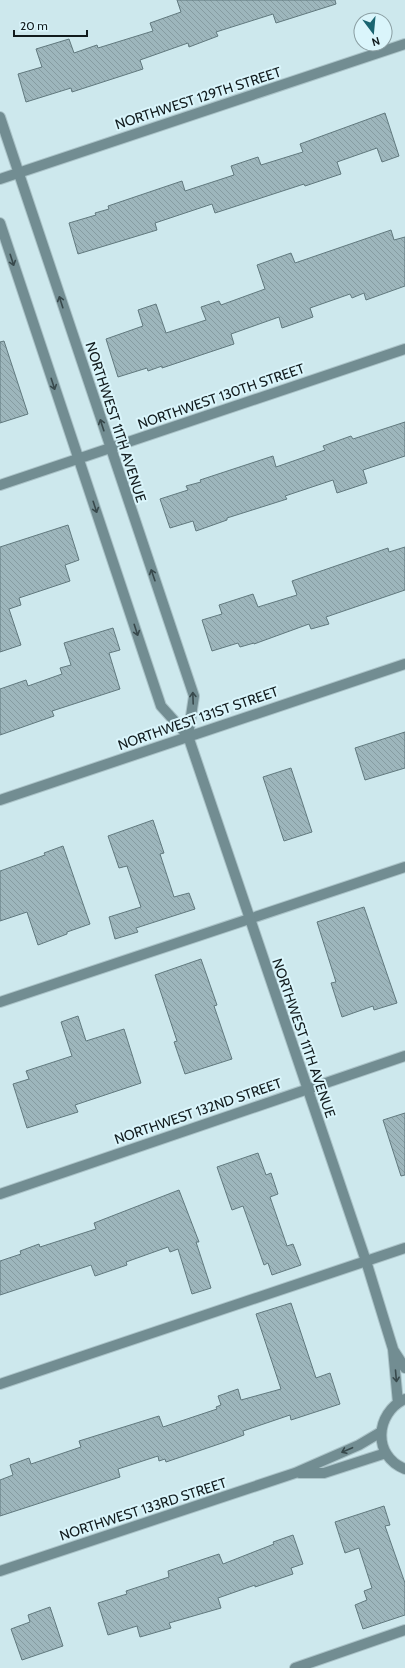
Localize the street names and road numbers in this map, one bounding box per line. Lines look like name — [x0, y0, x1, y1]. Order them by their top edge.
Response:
street label: NORTHWEST 129TH STREET — [113, 62, 284, 133]
street label: NORTHWEST 11TH AVENUE — [82, 340, 151, 505]
street label: NORTHWEST 130TH STREET — [135, 359, 307, 433]
street label: NORTHWEST 131ST STREET — [115, 682, 281, 754]
street label: NORTHWEST 11TH AVENUE — [268, 956, 340, 1120]
street label: NORTHWEST 132ND STREET — [112, 1074, 285, 1148]
street label: NORTHWEST 133RD STREET — [57, 1473, 229, 1545]

